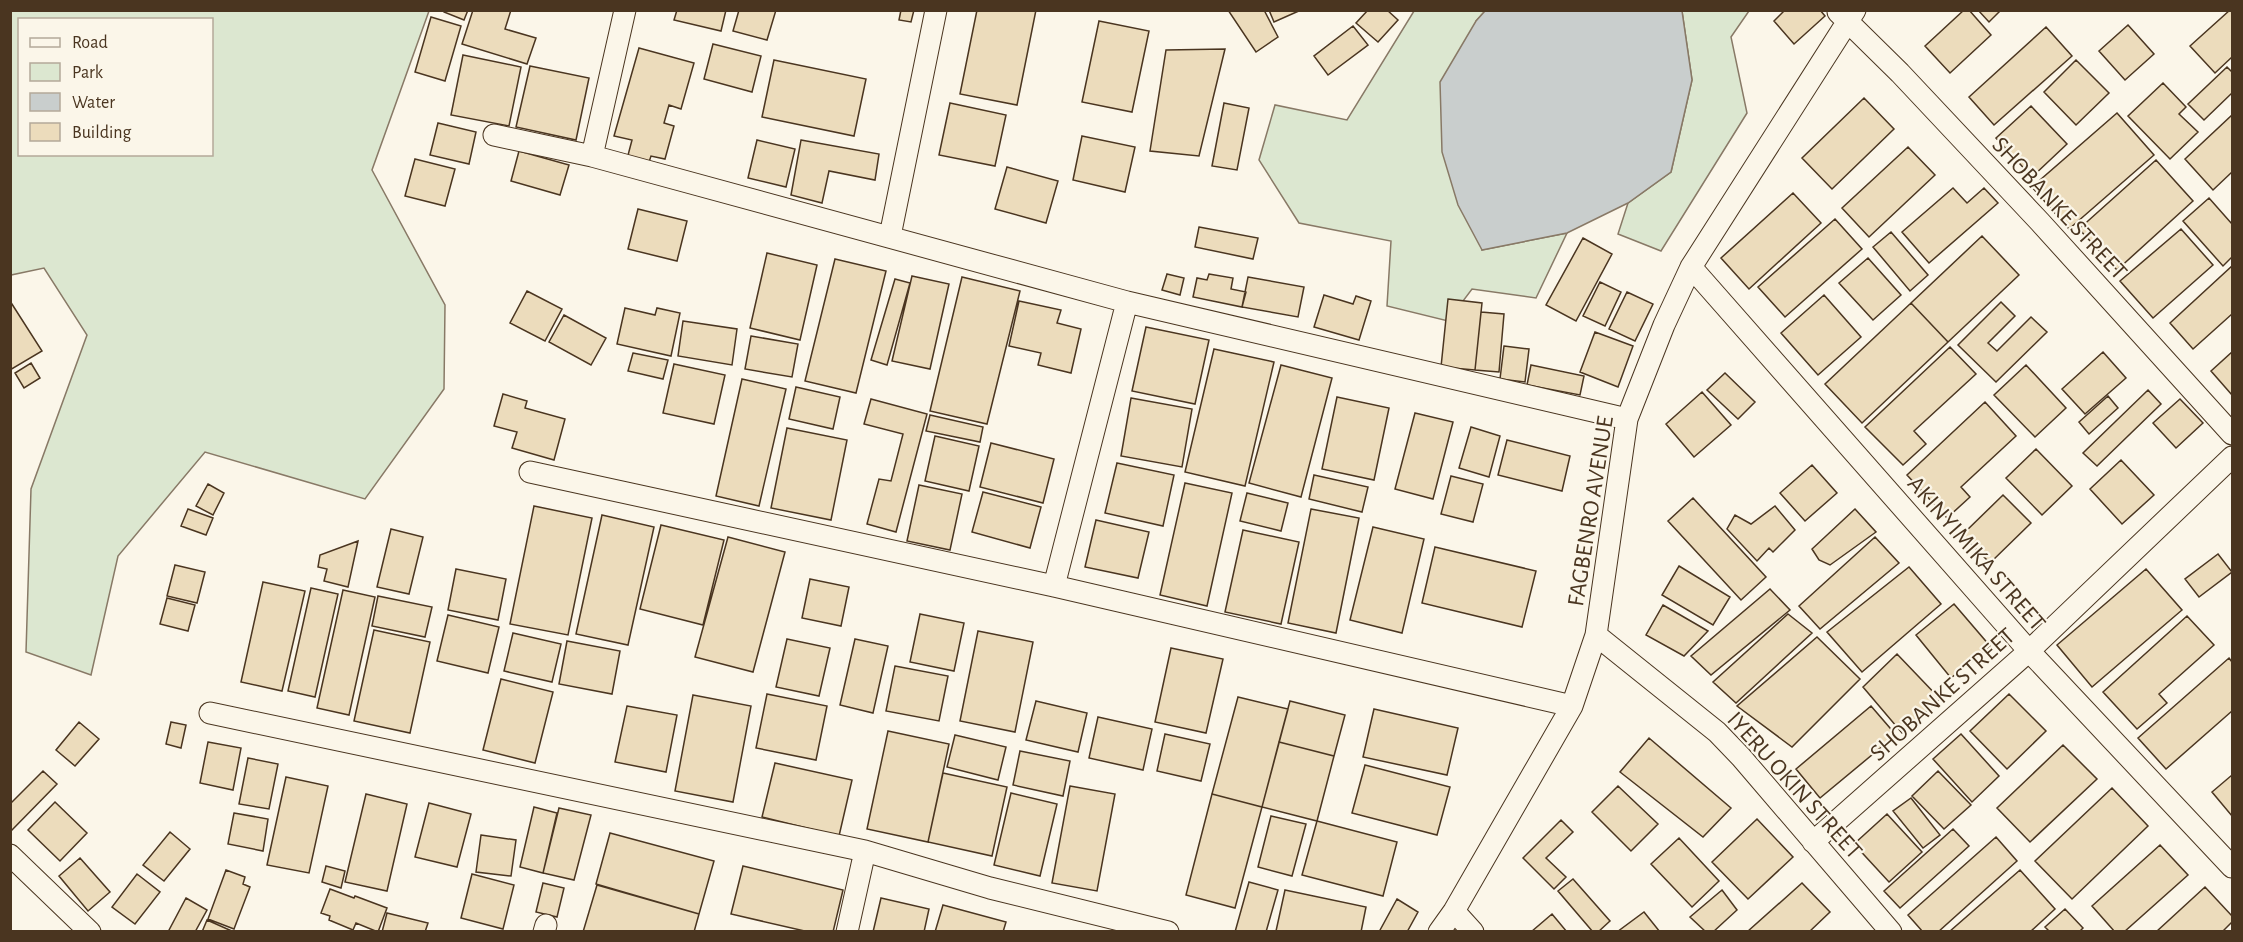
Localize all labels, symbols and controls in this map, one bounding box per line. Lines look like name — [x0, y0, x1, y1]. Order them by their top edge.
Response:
legend — [18, 18, 213, 156]
text: Road — [72, 34, 108, 52]
text: Park — [72, 64, 104, 82]
text: Water — [72, 94, 115, 112]
text: Building — [72, 124, 132, 142]
street label: SHOBANKE STREET — [1987, 133, 2131, 285]
street label: FAGBENRO AVENUE — [1564, 414, 1618, 608]
street label: AKINYIMIKA STREET — [1903, 472, 2050, 636]
street label: SHOBANKE STREET — [1866, 624, 2020, 766]
street label: IYERU OKIN STREET — [1722, 708, 1866, 864]

